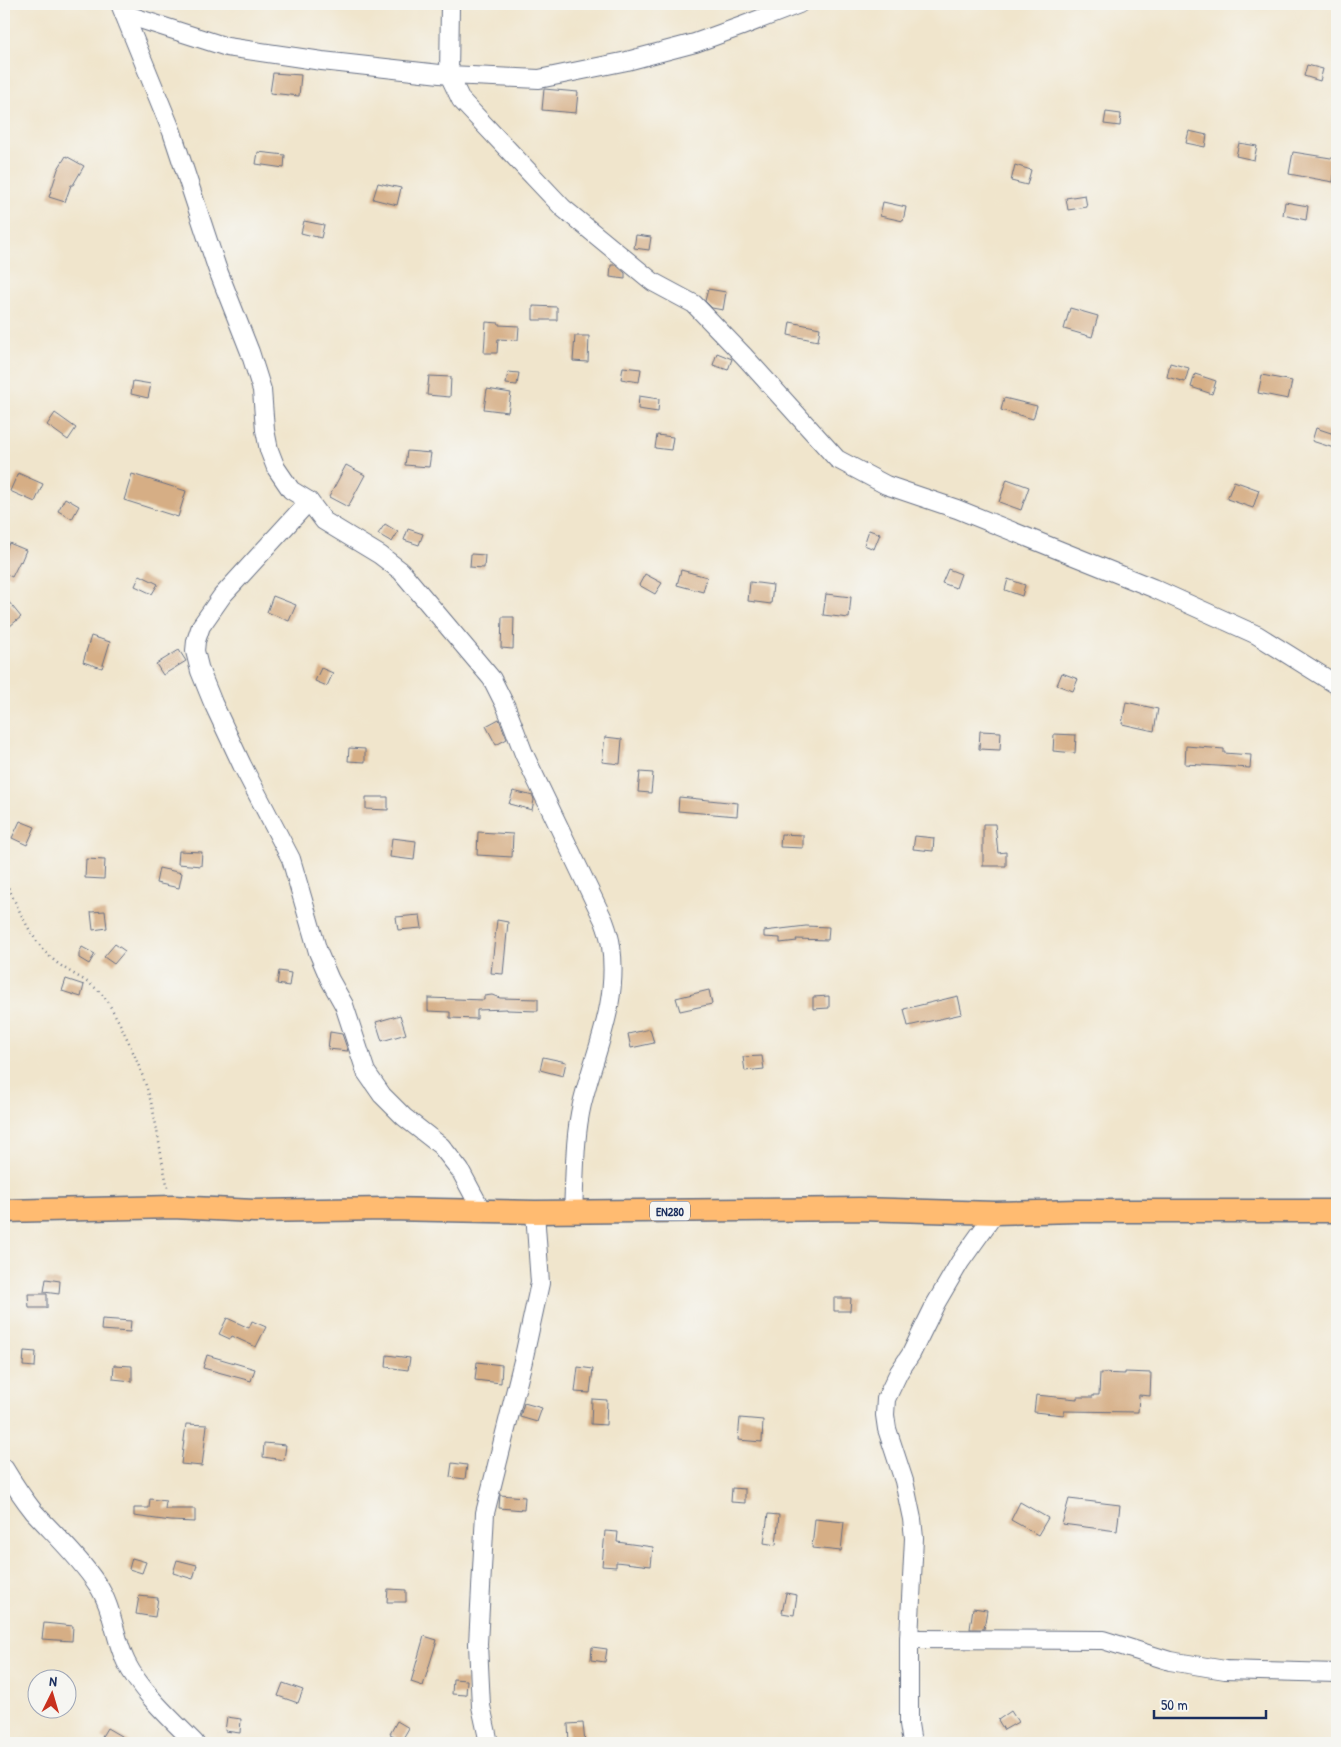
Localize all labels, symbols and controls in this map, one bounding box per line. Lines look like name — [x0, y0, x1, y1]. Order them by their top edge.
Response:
road number: EN280 — [650, 1202, 690, 1220]
north arrow — [28, 1670, 78, 1720]
text: N — [49, 1671, 58, 1690]
scale bar — [1154, 1687, 1266, 1719]
text: 50 m — [1161, 1694, 1188, 1715]

